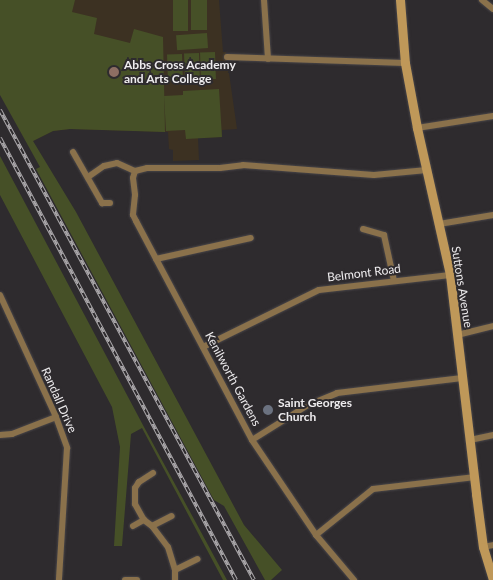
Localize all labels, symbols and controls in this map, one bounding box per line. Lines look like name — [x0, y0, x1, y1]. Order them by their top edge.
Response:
place label: Abbs Cross Academy and Arts College — [124, 58, 236, 86]
marker: Abbs Cross Academy and Arts College — [108, 66, 120, 78]
street label: Suttons Avenue — [448, 245, 476, 329]
street label: Belmont Road — [326, 261, 402, 285]
street label: Kenilworth Gardens — [202, 329, 264, 429]
street label: Randall Drive — [38, 365, 80, 435]
place label: Saint Georges Church — [278, 396, 352, 424]
marker: Saint Georges Church — [262, 404, 274, 416]

